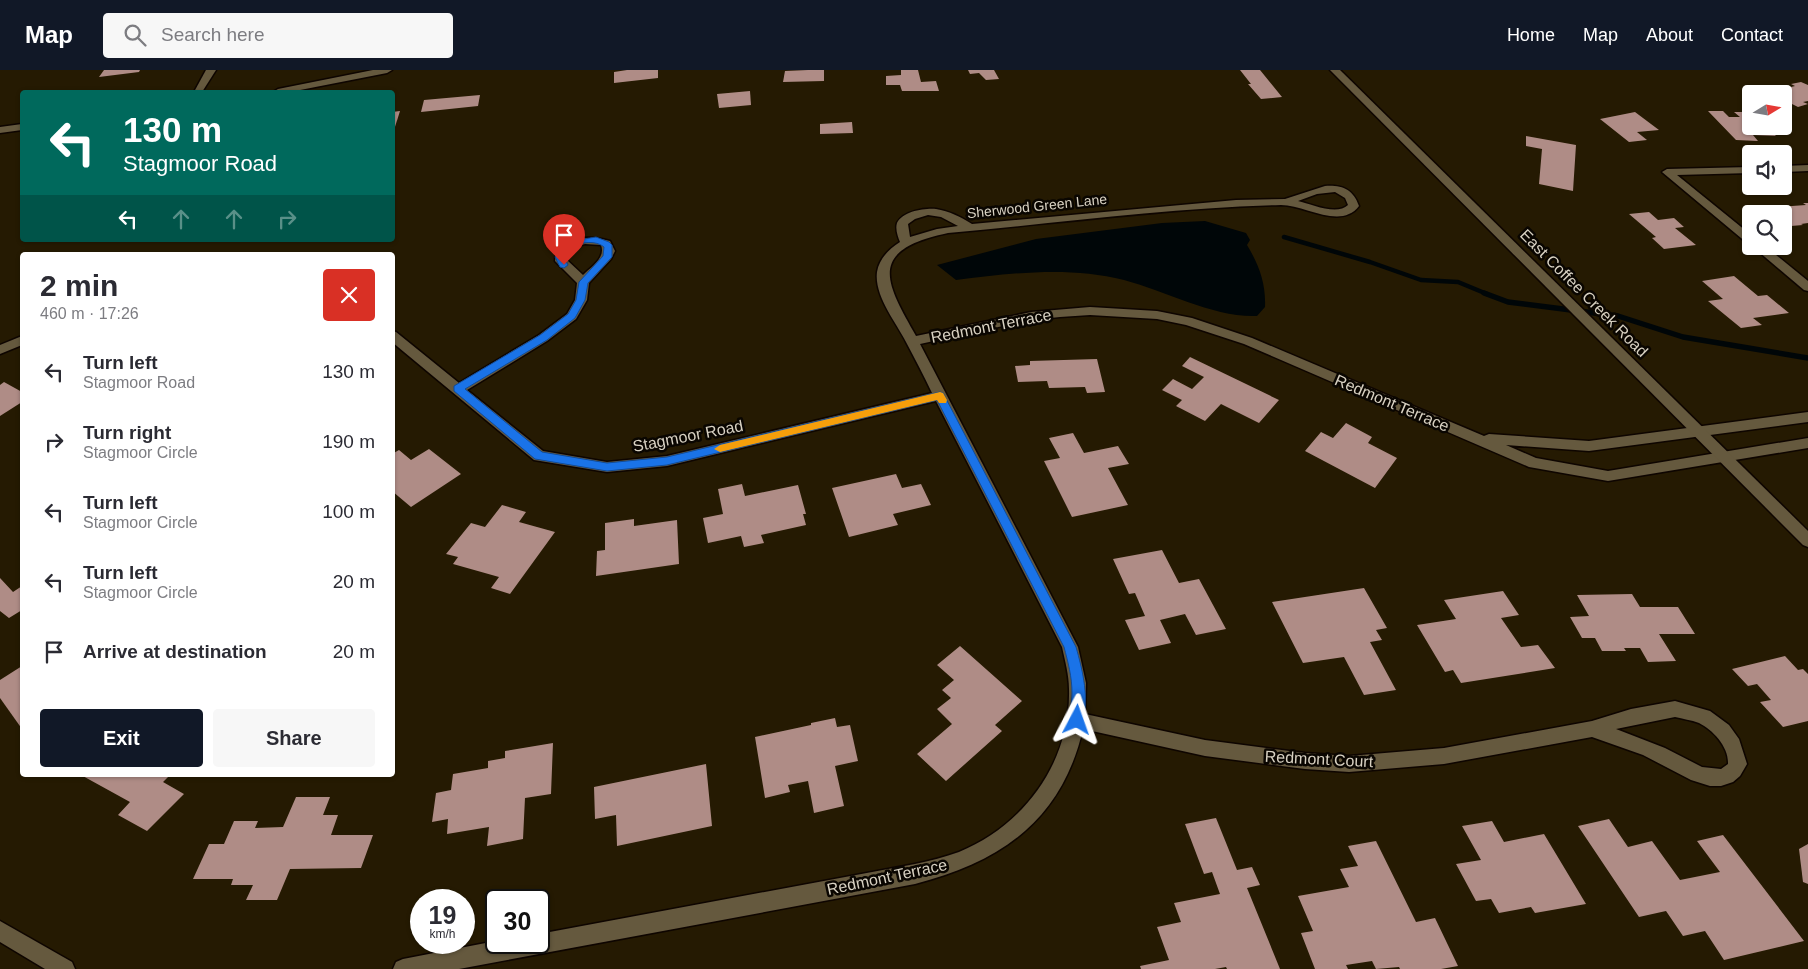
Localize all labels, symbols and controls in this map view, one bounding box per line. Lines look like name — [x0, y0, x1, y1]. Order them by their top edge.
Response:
search box — [103, 13, 453, 58]
text: Map — [25, 21, 73, 48]
icon: search — [121, 21, 149, 49]
text: Search here — [161, 24, 265, 45]
text: Home — [1507, 25, 1555, 45]
text: Map — [1583, 25, 1618, 45]
text: About — [1646, 25, 1693, 45]
text: Contact — [1721, 25, 1783, 45]
north arrow — [1742, 85, 1792, 135]
map controls — [1742, 85, 1792, 255]
icon: left — [40, 110, 105, 175]
text: 130 m — [123, 110, 222, 149]
button: sound — [1742, 145, 1792, 195]
text: Stagmoor Road — [123, 151, 277, 176]
street label: Sherwood Green Lane — [966, 191, 1108, 221]
icon: left — [114, 205, 142, 233]
icon: ahead — [167, 205, 195, 233]
icon: ahead — [220, 205, 248, 233]
icon: right — [273, 205, 301, 233]
button: search — [1742, 205, 1792, 255]
pin — [543, 214, 585, 265]
icon: arrive — [550, 221, 578, 249]
street label: East Coffee Creek Road — [1517, 226, 1651, 360]
text: 2 min — [40, 269, 118, 302]
button: close — [323, 269, 375, 321]
text: 460 m · 17:26 — [40, 305, 139, 322]
street label: Redmont Terrace — [929, 306, 1053, 346]
text: Turn left — [83, 352, 158, 373]
icon: left — [40, 358, 68, 386]
text: 130 m — [322, 361, 375, 382]
street label: Redmont Terrace — [1332, 371, 1452, 435]
text: Stagmoor Road — [83, 374, 195, 391]
street label: Stagmoor Road — [631, 417, 745, 455]
text: Turn right — [83, 422, 171, 443]
icon: right — [40, 428, 68, 456]
text: 190 m — [322, 431, 375, 452]
text: Stagmoor Circle — [83, 444, 198, 461]
text: Turn left — [83, 492, 158, 513]
icon: left — [40, 498, 68, 526]
text: 100 m — [322, 501, 375, 522]
text: Stagmoor Circle — [83, 514, 198, 531]
text: Turn left — [83, 562, 158, 583]
icon: left — [40, 568, 68, 596]
text: 20 m — [333, 571, 375, 592]
text: Stagmoor Circle — [83, 584, 198, 601]
icon: arrive — [40, 638, 68, 666]
text: Arrive at destination — [83, 641, 267, 662]
text: 20 m — [333, 641, 375, 662]
position arrow — [1050, 693, 1102, 745]
button: Exit — [40, 709, 203, 767]
button: Share — [213, 709, 375, 767]
street label: Redmont Court — [1264, 748, 1374, 770]
street label: Redmont Terrace — [825, 856, 949, 898]
speed limit sign: 30 — [485, 889, 550, 954]
text: 19 — [429, 901, 456, 929]
text: km/h — [429, 927, 456, 941]

